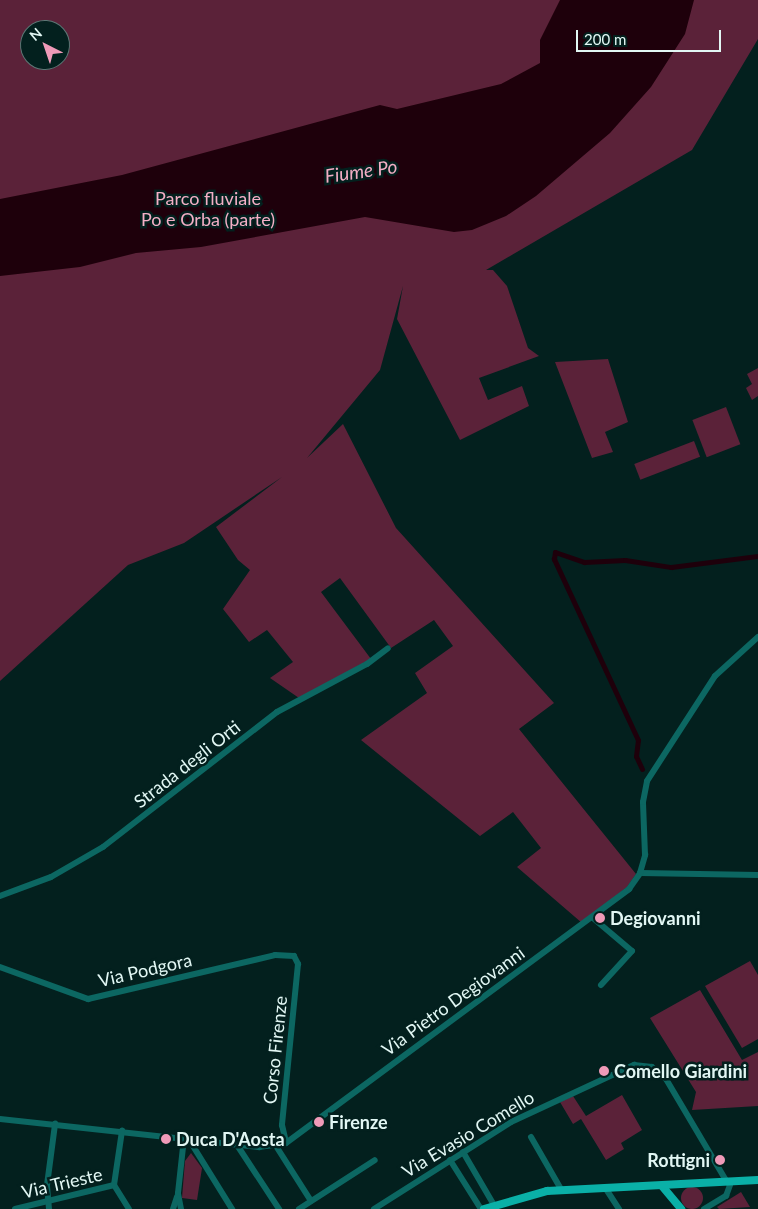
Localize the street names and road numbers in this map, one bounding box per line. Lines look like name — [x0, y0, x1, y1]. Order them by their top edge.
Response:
street label: Strada degli Orti — [130, 716, 244, 812]
street label: Via Pietro Degiovanni — [377, 942, 529, 1060]
street label: Via Podgora — [96, 949, 194, 991]
street label: Corso Firenze — [259, 995, 291, 1105]
street label: Via Evasio Comello — [398, 1086, 538, 1182]
street label: Via Trieste — [19, 1163, 105, 1203]

